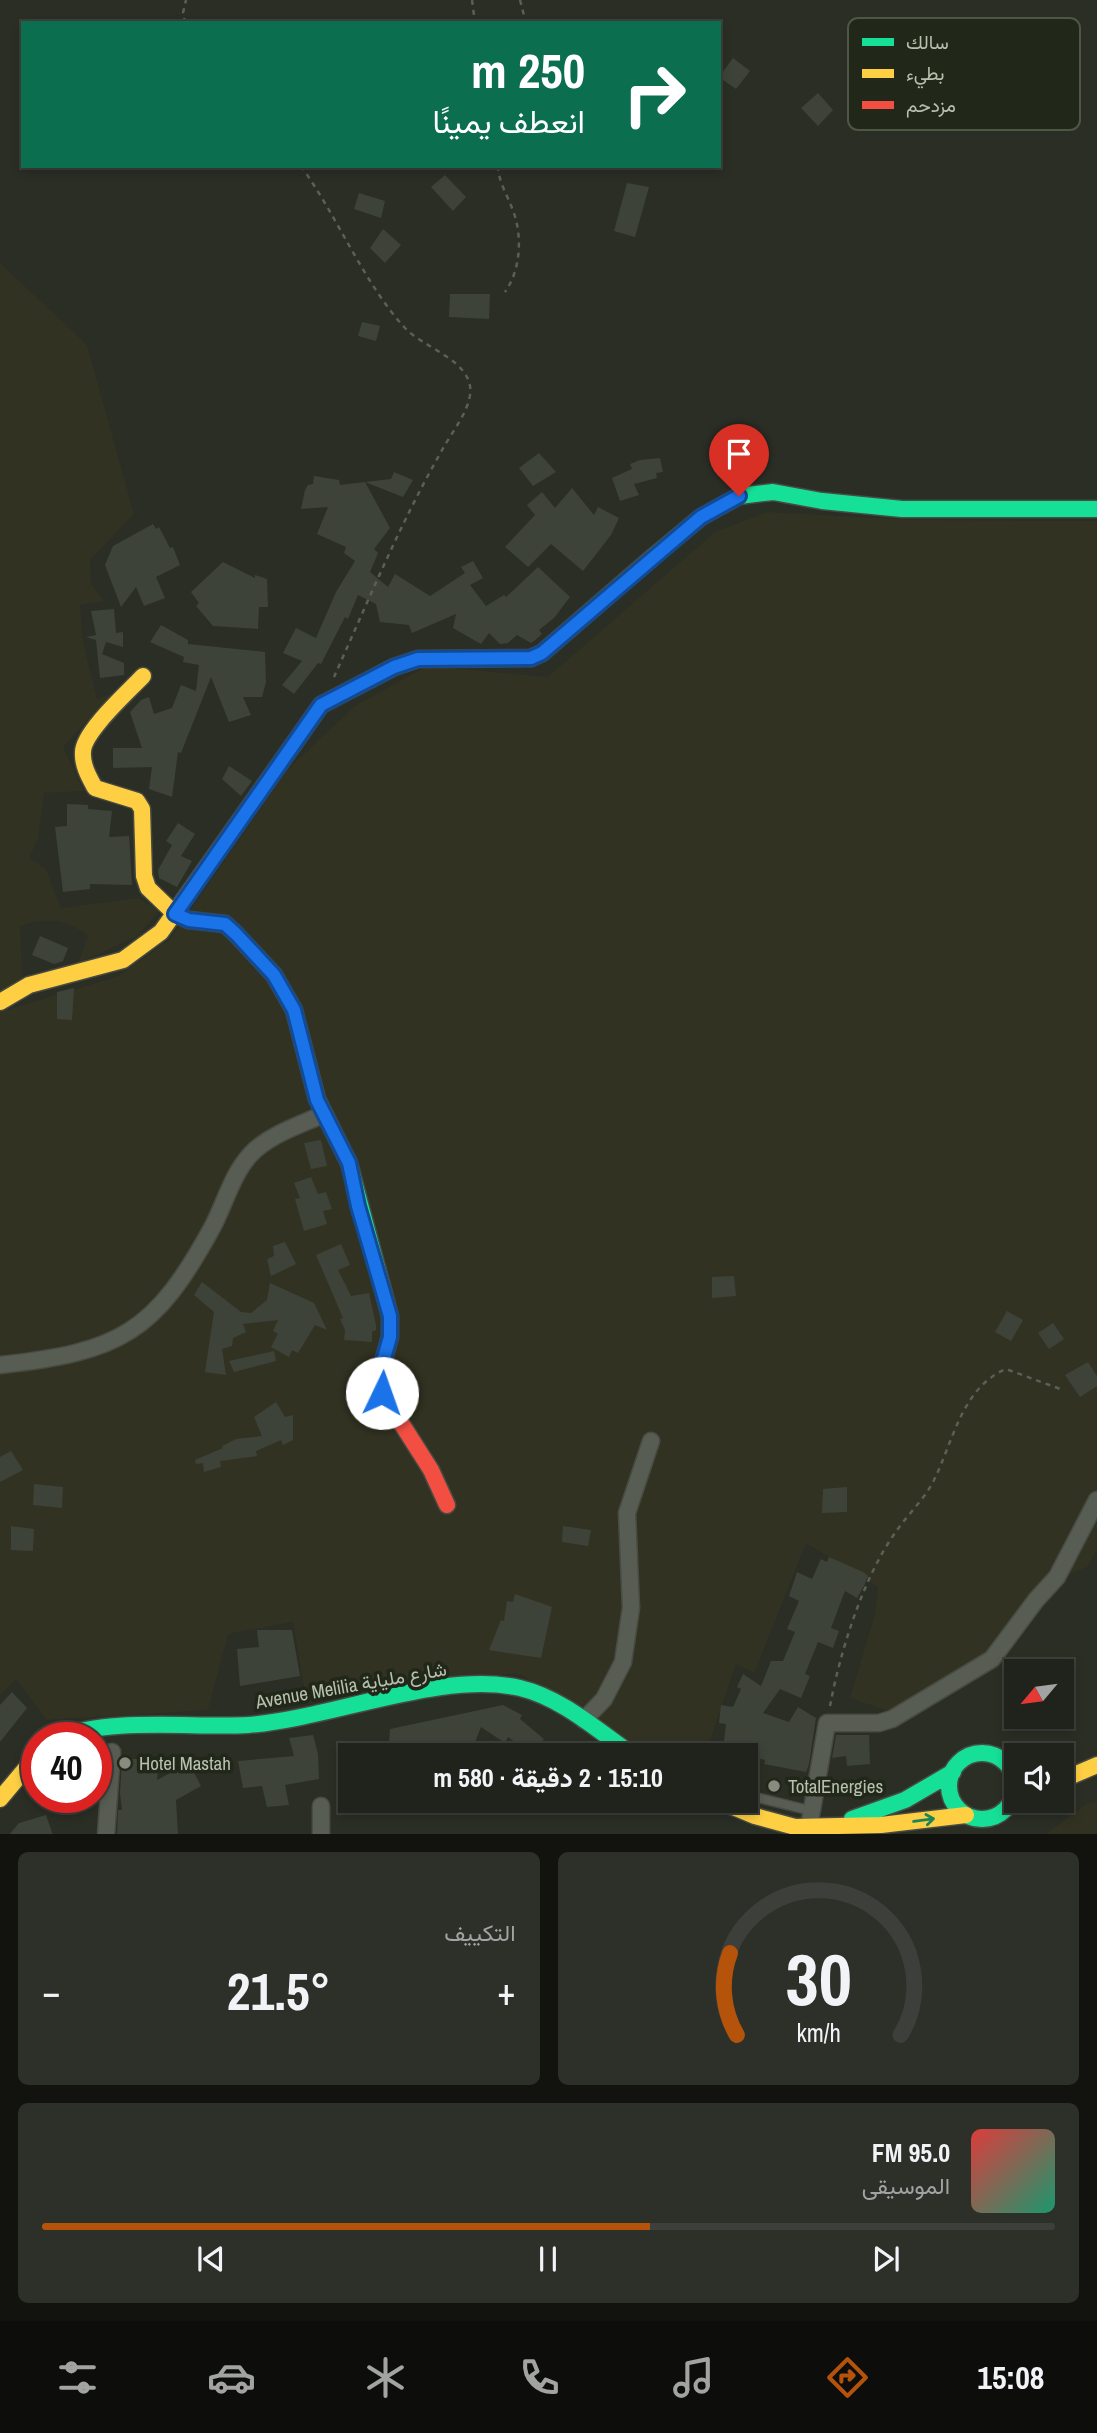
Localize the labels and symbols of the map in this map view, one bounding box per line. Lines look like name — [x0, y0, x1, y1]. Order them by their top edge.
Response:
legend — [848, 18, 1080, 130]
text: سالك — [906, 29, 949, 55]
text: بطيء — [906, 60, 944, 89]
text: مزدحم — [906, 92, 956, 118]
pin — [709, 424, 769, 496]
position arrow — [345, 1356, 419, 1430]
street label: Avenue Melilia شارع ملياية — [252, 1655, 449, 1715]
north arrow — [1004, 1659, 1074, 1729]
speed limit sign: 40 — [21, 1722, 112, 1813]
place label: Hotel Mastah — [139, 1750, 231, 1776]
marker: Hotel Mastah — [117, 1755, 133, 1771]
place label: TotalEnergies — [788, 1773, 883, 1799]
marker: TotalEnergies — [766, 1778, 782, 1794]
one-way arrow — [912, 1813, 934, 1826]

